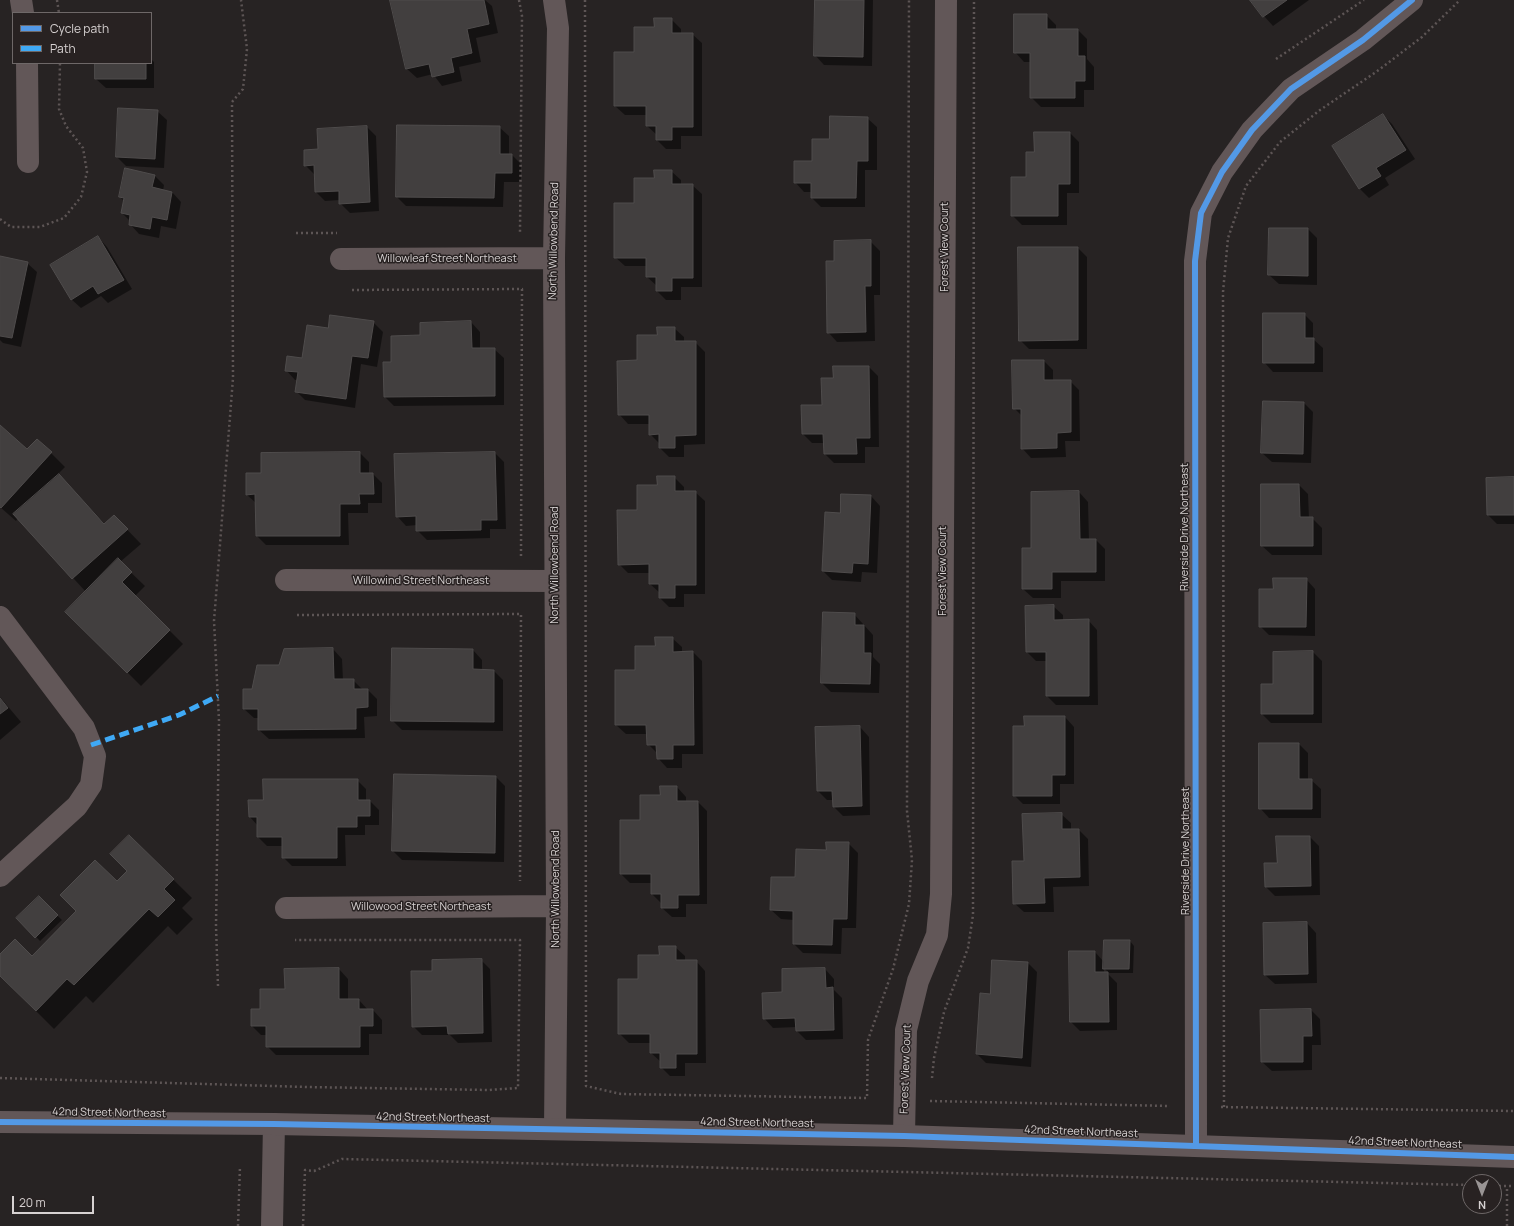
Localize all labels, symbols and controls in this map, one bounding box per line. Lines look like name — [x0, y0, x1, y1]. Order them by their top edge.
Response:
legend — [12, 12, 152, 64]
text: Cycle path — [50, 20, 109, 37]
text: Path — [50, 40, 76, 57]
street label: North Willowbend Road — [546, 182, 562, 300]
street label: Forest View Court — [938, 202, 952, 292]
street label: Willowleaf Street Northeast — [377, 252, 517, 266]
street label: Riverside Drive Northeast — [1178, 463, 1192, 591]
street label: North Willowbend Road — [548, 506, 562, 624]
street label: Forest View Court — [936, 526, 950, 616]
street label: Willowind Street Northeast — [353, 574, 489, 588]
street label: Riverside Drive Northeast — [1179, 787, 1193, 915]
street label: North Willowbend Road — [549, 830, 563, 948]
street label: Willowood Street Northeast — [351, 900, 491, 914]
street label: Forest View Court — [898, 1024, 914, 1114]
street label: 42nd Street Northeast — [52, 1105, 166, 1121]
street label: 42nd Street Northeast — [376, 1110, 490, 1126]
street label: 42nd Street Northeast — [700, 1115, 814, 1131]
street label: 42nd Street Northeast — [1024, 1123, 1138, 1141]
street label: 42nd Street Northeast — [1348, 1134, 1462, 1152]
north arrow — [1462, 1174, 1502, 1214]
scale bar — [14, 1188, 96, 1214]
text: 20 m — [19, 1194, 46, 1211]
text: N — [1478, 1198, 1486, 1213]

